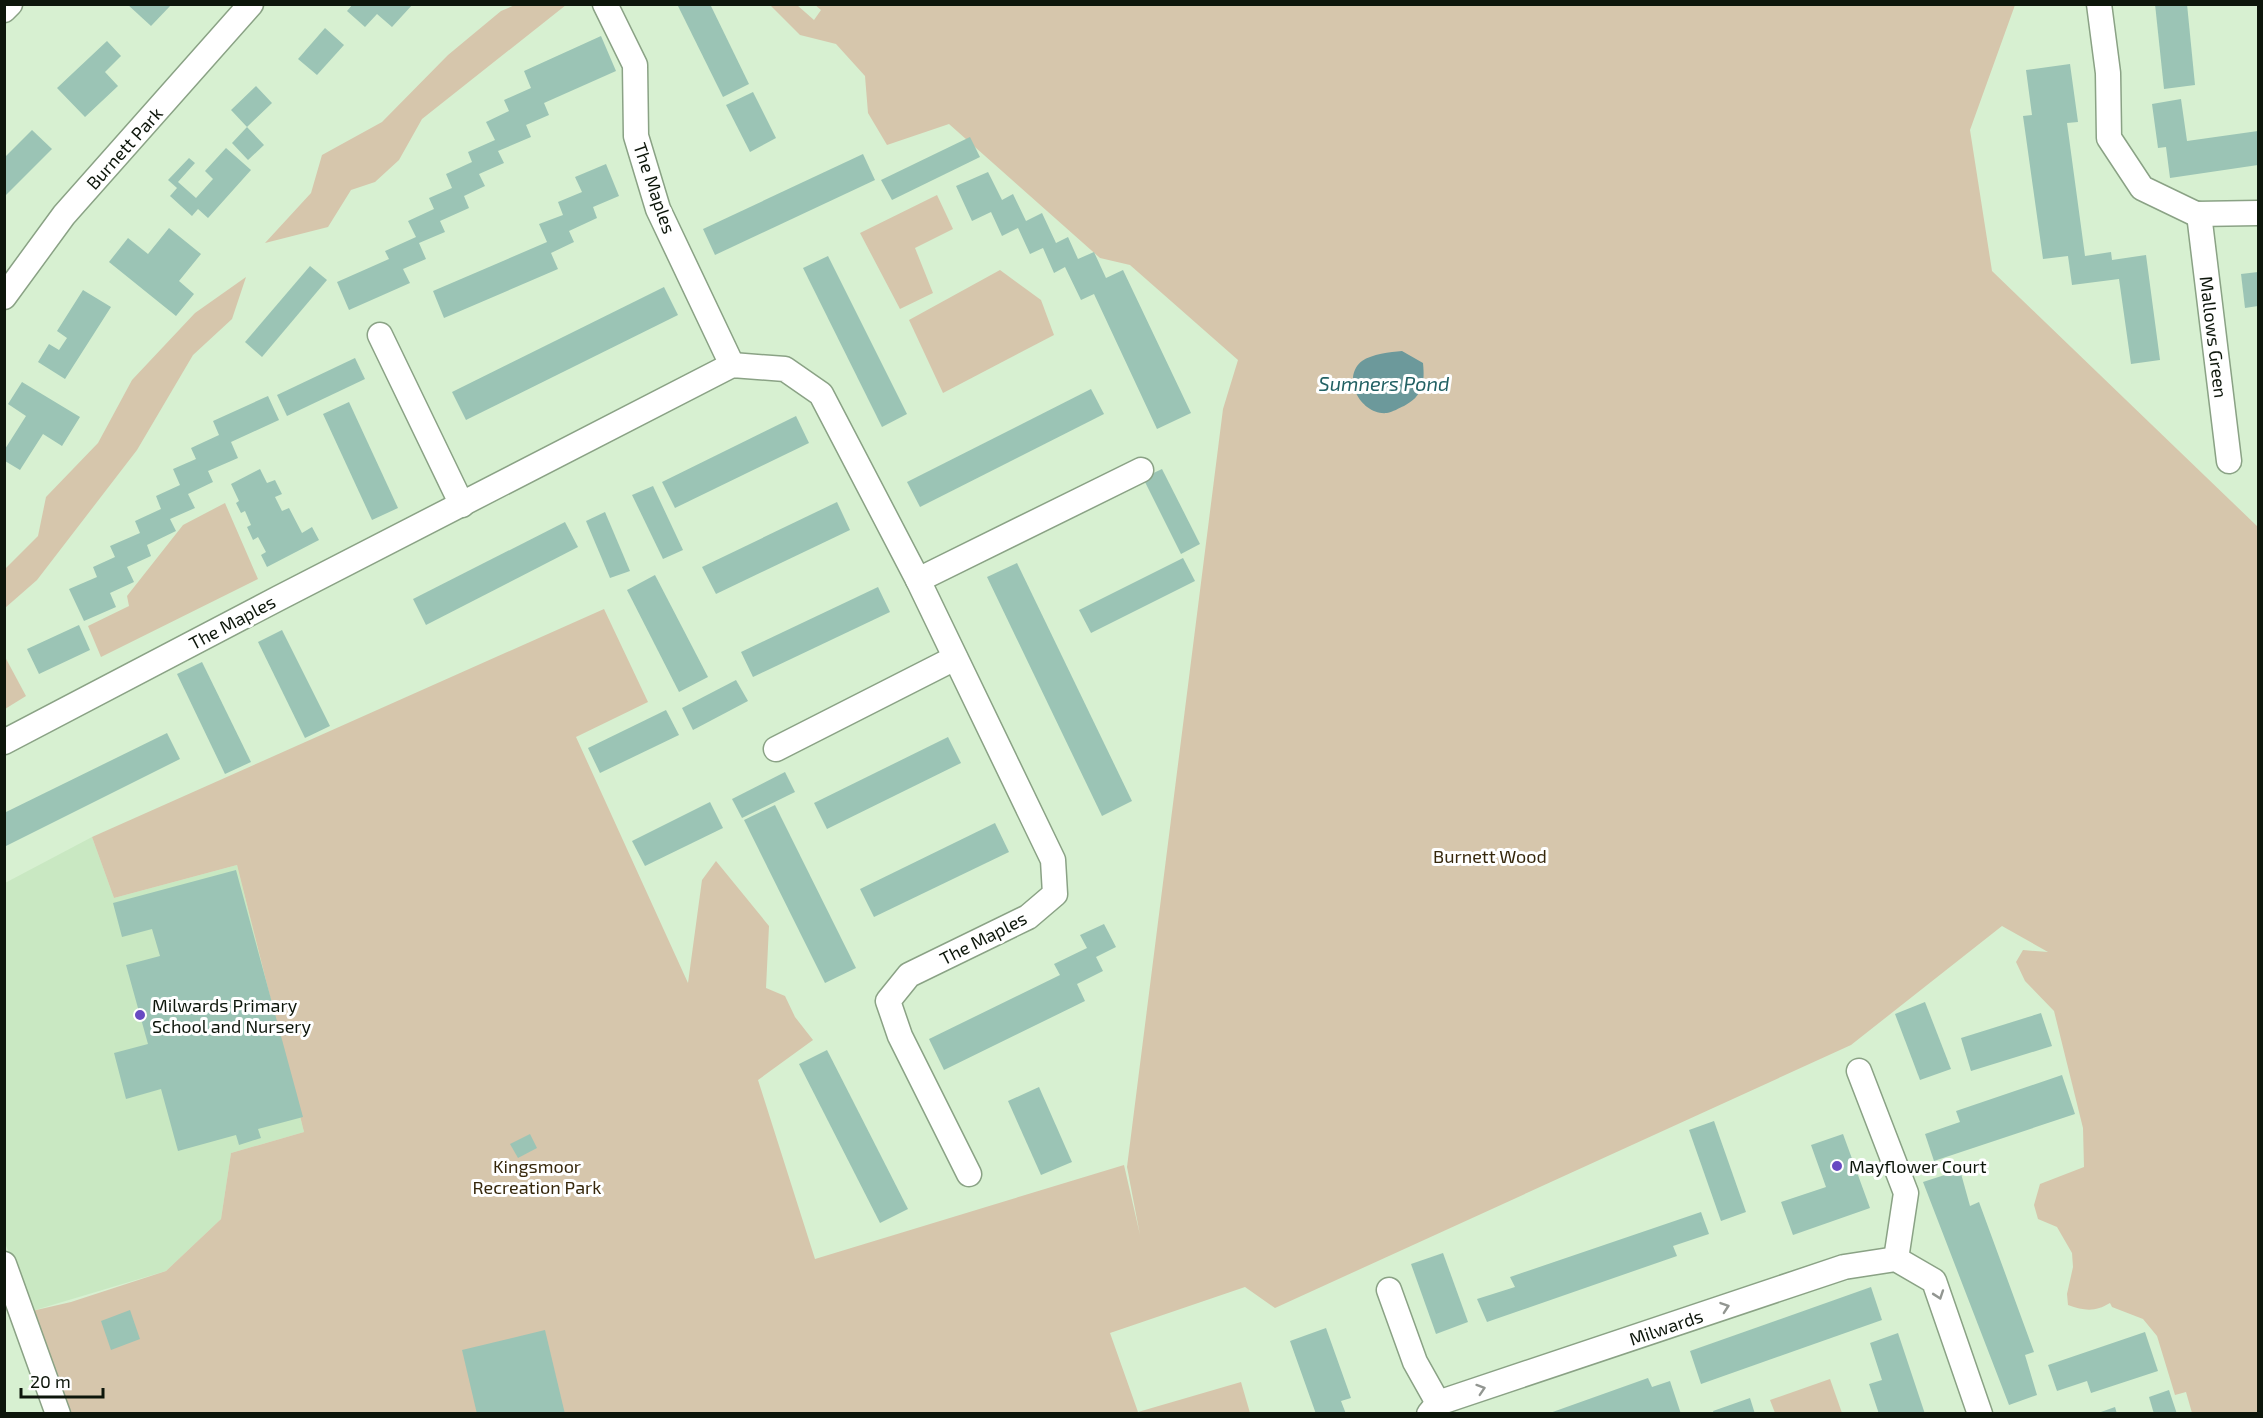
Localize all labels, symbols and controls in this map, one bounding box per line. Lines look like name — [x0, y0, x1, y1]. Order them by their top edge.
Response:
street label: Burnett Park — [81, 102, 167, 194]
street label: The Maples — [629, 140, 681, 236]
street label: Mallows Green — [2196, 275, 2232, 399]
water label: Sumners Pond — [1319, 371, 1450, 395]
street label: The Maples — [185, 590, 279, 654]
park label: Burnett Wood — [1433, 845, 1547, 867]
street label: The Maples — [936, 907, 1030, 969]
place label: Milwards Primary School and Nursery — [152, 994, 312, 1037]
marker: Milwards Primary School and Nursery — [133, 1008, 147, 1022]
park label: Kingsmoor Recreation Park — [473, 1155, 601, 1198]
place label: Mayflower Court — [1849, 1155, 1987, 1177]
marker: Mayflower Court — [1830, 1159, 1844, 1173]
one-way arrow — [1932, 1289, 1945, 1300]
one-way arrow — [1719, 1302, 1730, 1314]
street label: Milwards — [1626, 1304, 1706, 1350]
scale bar — [21, 1361, 104, 1399]
text: 20 m — [30, 1370, 71, 1392]
one-way arrow — [1475, 1383, 1486, 1396]

